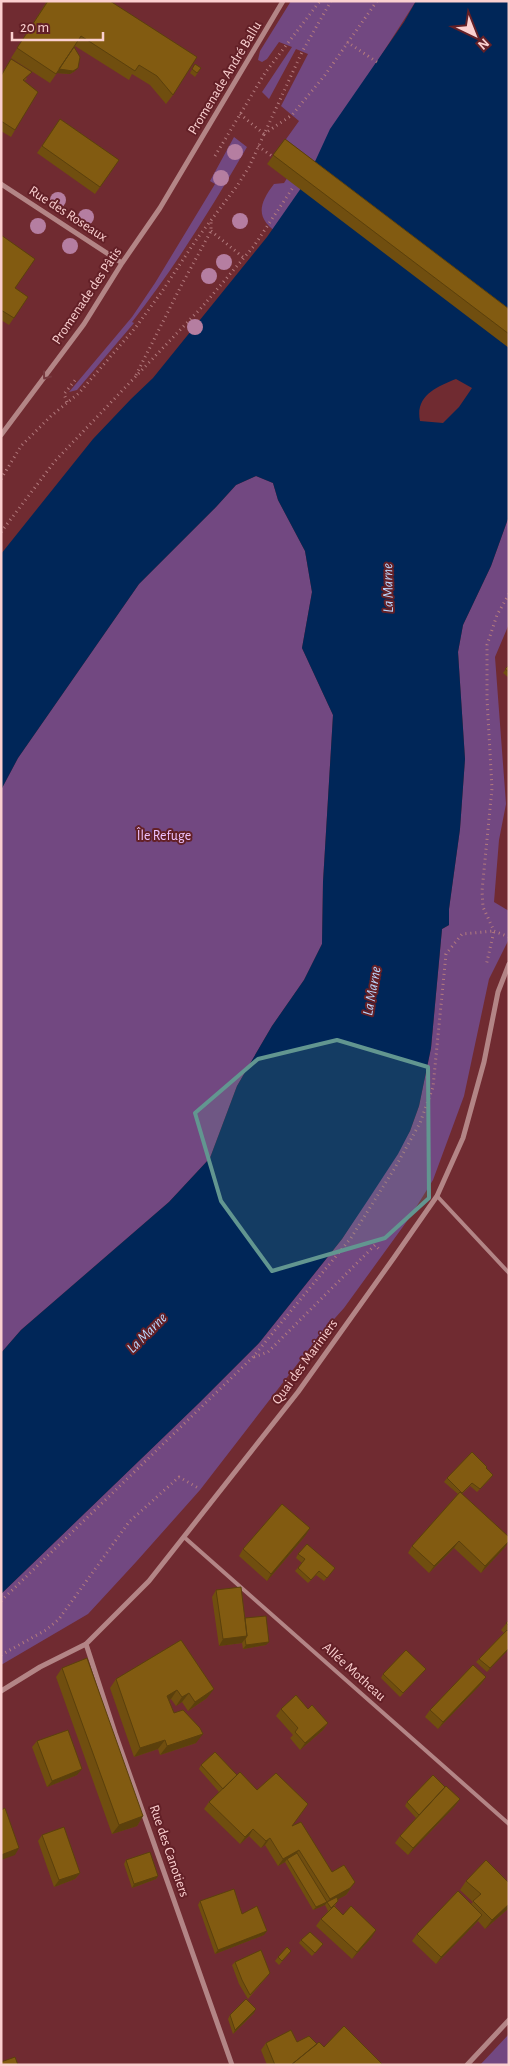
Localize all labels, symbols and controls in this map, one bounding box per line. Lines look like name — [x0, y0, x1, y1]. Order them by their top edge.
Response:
scale bar — [12, 10, 104, 42]
north arrow — [450, 10, 500, 60]
street label: Promenade André Ballu — [186, 19, 264, 137]
text: 20 m — [20, 20, 49, 35]
text: N — [475, 35, 492, 52]
street label: Rue des Roseaux — [26, 184, 110, 244]
street label: Promenade des Pâtis — [50, 245, 124, 347]
one-way arrow — [43, 370, 51, 379]
water label: La Marne — [380, 563, 396, 613]
park label: Île Refuge — [137, 827, 191, 843]
water label: La Marne — [360, 965, 384, 1017]
water label: La Marne — [124, 1310, 170, 1356]
street label: Quai des Mariniers — [270, 1317, 340, 1407]
street label: Allée Motheau — [320, 1640, 388, 1704]
street label: Rue des Canotiers — [147, 1803, 191, 1899]

